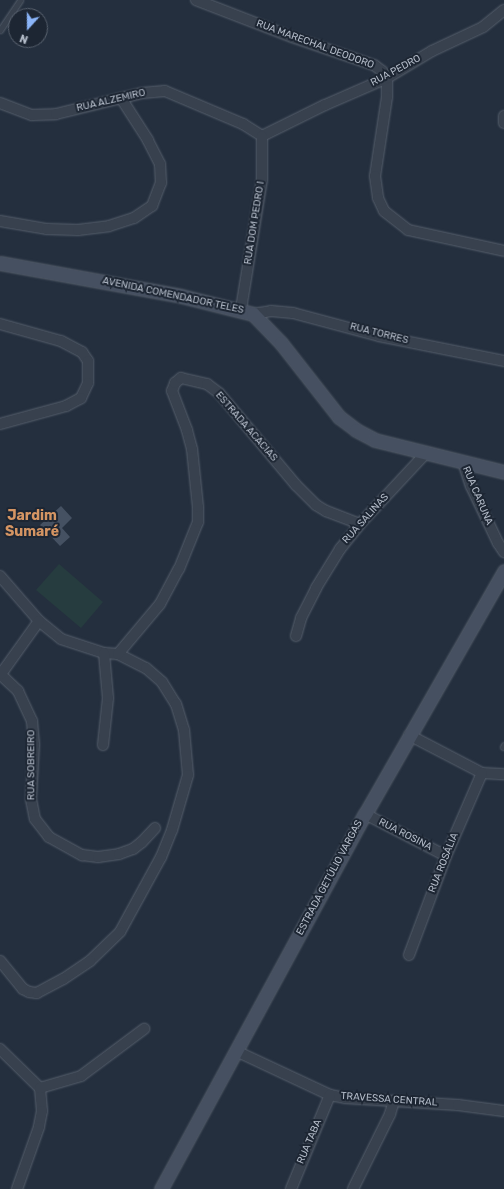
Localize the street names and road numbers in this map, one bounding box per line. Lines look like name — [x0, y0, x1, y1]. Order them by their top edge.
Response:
street label: RUA MARECHAL DEODORO — [254, 18, 376, 72]
street label: RUA PEDRO — [369, 53, 423, 89]
street label: RUA ALZEMIRO — [75, 87, 147, 115]
street label: RUA DOM PEDRO I — [242, 180, 268, 266]
street label: AVENIDA COMENDADOR TELES — [101, 275, 245, 317]
street label: RUA TORRES — [348, 321, 410, 347]
street label: ESTRADA ACACIAS — [212, 389, 280, 465]
street label: RUA CARUNA — [459, 465, 495, 527]
street label: RUA SALINAS — [340, 491, 392, 547]
street label: RUA SOBREIRO — [26, 730, 38, 800]
street label: RUA ROSINA — [376, 816, 434, 854]
street label: ESTRADA GETÚLIO VARGAS — [294, 818, 366, 938]
street label: RUA ROSÁLIA — [426, 831, 462, 895]
street label: TRAVESSA CENTRAL — [340, 1091, 438, 1109]
street label: RUA TABA — [295, 1118, 325, 1166]

